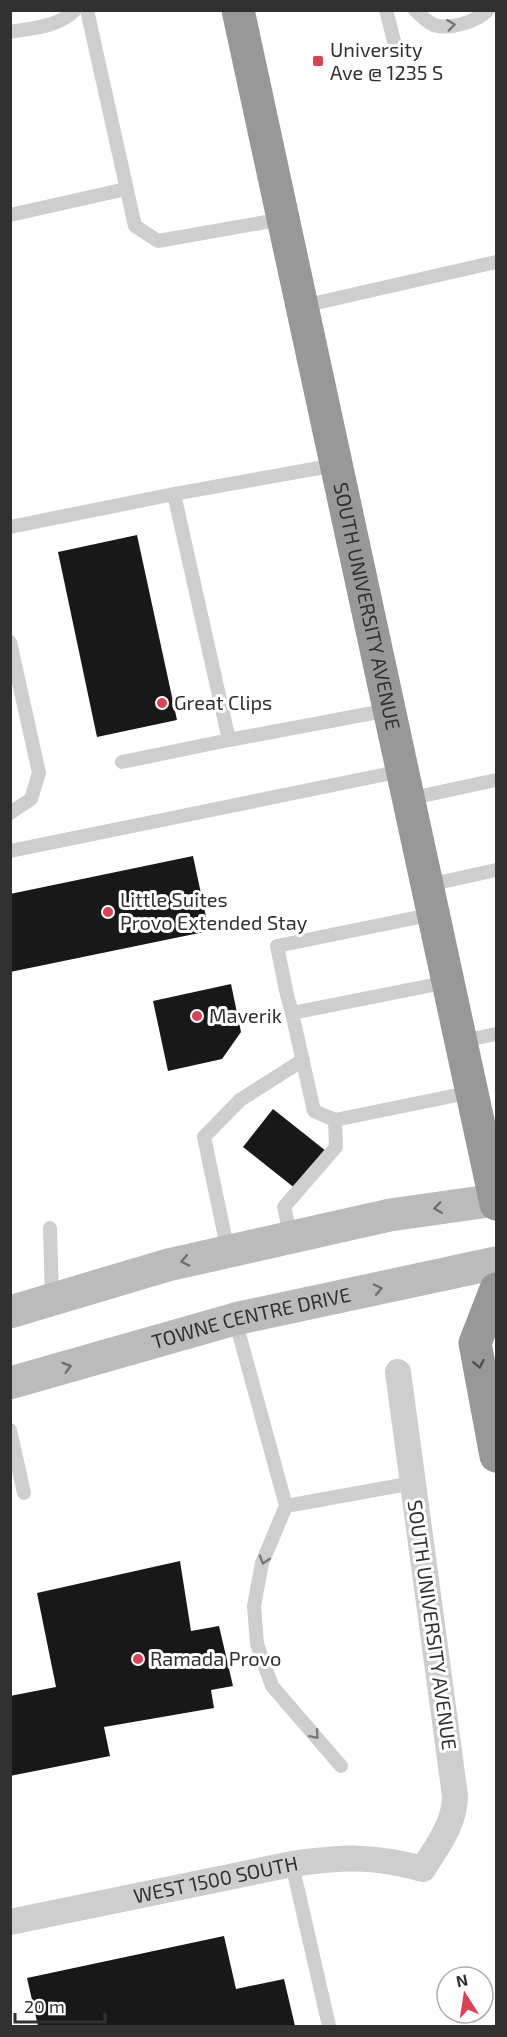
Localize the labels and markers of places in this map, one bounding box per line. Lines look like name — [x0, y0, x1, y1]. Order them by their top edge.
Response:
place label: University Ave @ 1235 S — [330, 37, 443, 84]
marker: University Ave @ 1235 S — [311, 54, 325, 68]
place label: Great Clips — [174, 690, 272, 714]
marker: Great Clips — [155, 696, 169, 710]
place label: Little Suites Provo Extended Stay — [120, 887, 308, 934]
marker: Little Suites Provo Extended Stay — [101, 905, 115, 919]
place label: Maverik — [209, 1003, 282, 1027]
marker: Maverik — [190, 1009, 204, 1023]
place label: Ramada Provo — [150, 1646, 281, 1670]
marker: Ramada Provo — [131, 1652, 145, 1666]

